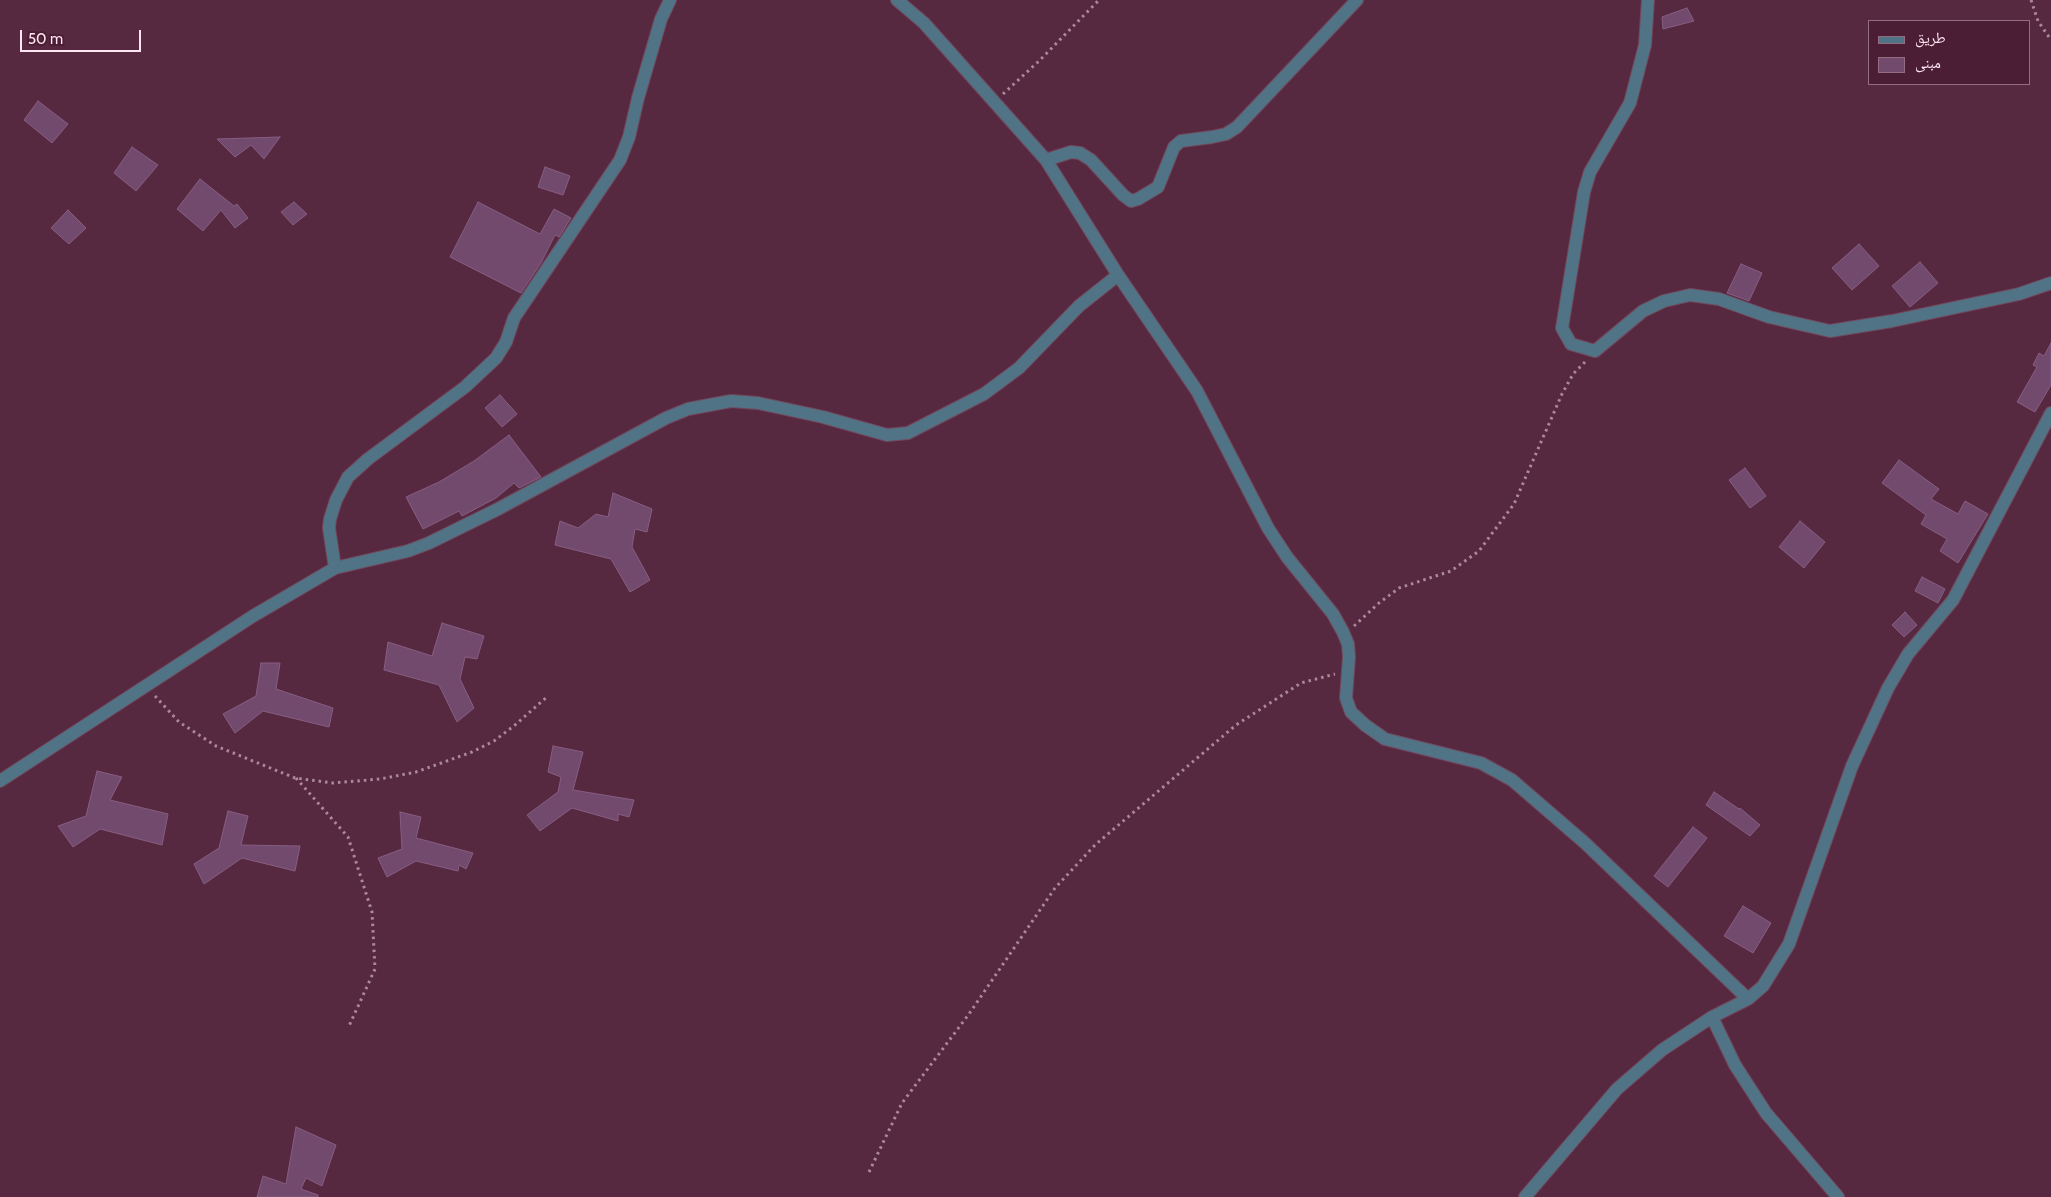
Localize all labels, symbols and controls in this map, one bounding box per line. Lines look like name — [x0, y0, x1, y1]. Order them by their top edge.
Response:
scale bar — [22, 20, 144, 52]
legend — [1868, 20, 2031, 85]
text: طريق — [1915, 29, 1946, 47]
text: 50 m — [28, 30, 63, 48]
text: مبنى — [1915, 54, 1941, 72]

